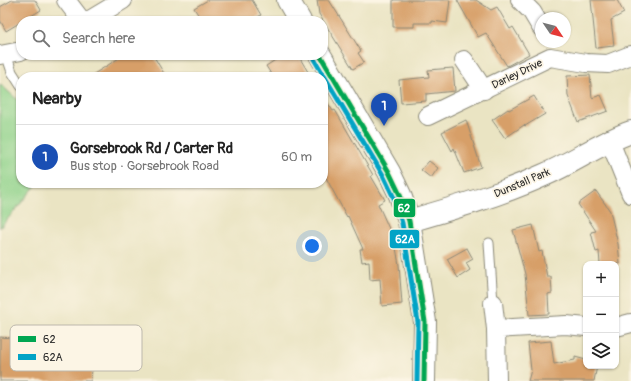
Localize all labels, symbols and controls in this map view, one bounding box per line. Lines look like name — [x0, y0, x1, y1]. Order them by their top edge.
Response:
north arrow — [535, 12, 571, 48]
search box — [16, 16, 328, 60]
icon: search — [30, 27, 52, 49]
text: Search here — [62, 29, 135, 48]
street label: Darley Drive — [490, 56, 545, 92]
text: Nearby — [32, 88, 81, 109]
pin: 1 — [371, 93, 397, 126]
text: Gorsebrook Rd / Carter Rd — [70, 139, 233, 158]
text: 1 — [42, 149, 48, 165]
text: 60 m — [281, 149, 312, 165]
text: Bus stop · Gorsebrook Road — [70, 158, 219, 174]
street label: Dunstall Park — [492, 165, 552, 201]
line badge: 62 — [393, 198, 416, 218]
text: 62 — [398, 202, 410, 215]
line badge: 62A — [389, 229, 420, 249]
text: 62A — [395, 233, 416, 246]
your location — [302, 236, 322, 256]
map controls — [583, 261, 619, 369]
button: + — [583, 261, 619, 297]
button: − — [583, 297, 619, 333]
legend — [10, 325, 142, 371]
text: 62 — [43, 333, 56, 346]
button: layers — [583, 333, 619, 369]
text: 62A — [43, 351, 63, 364]

